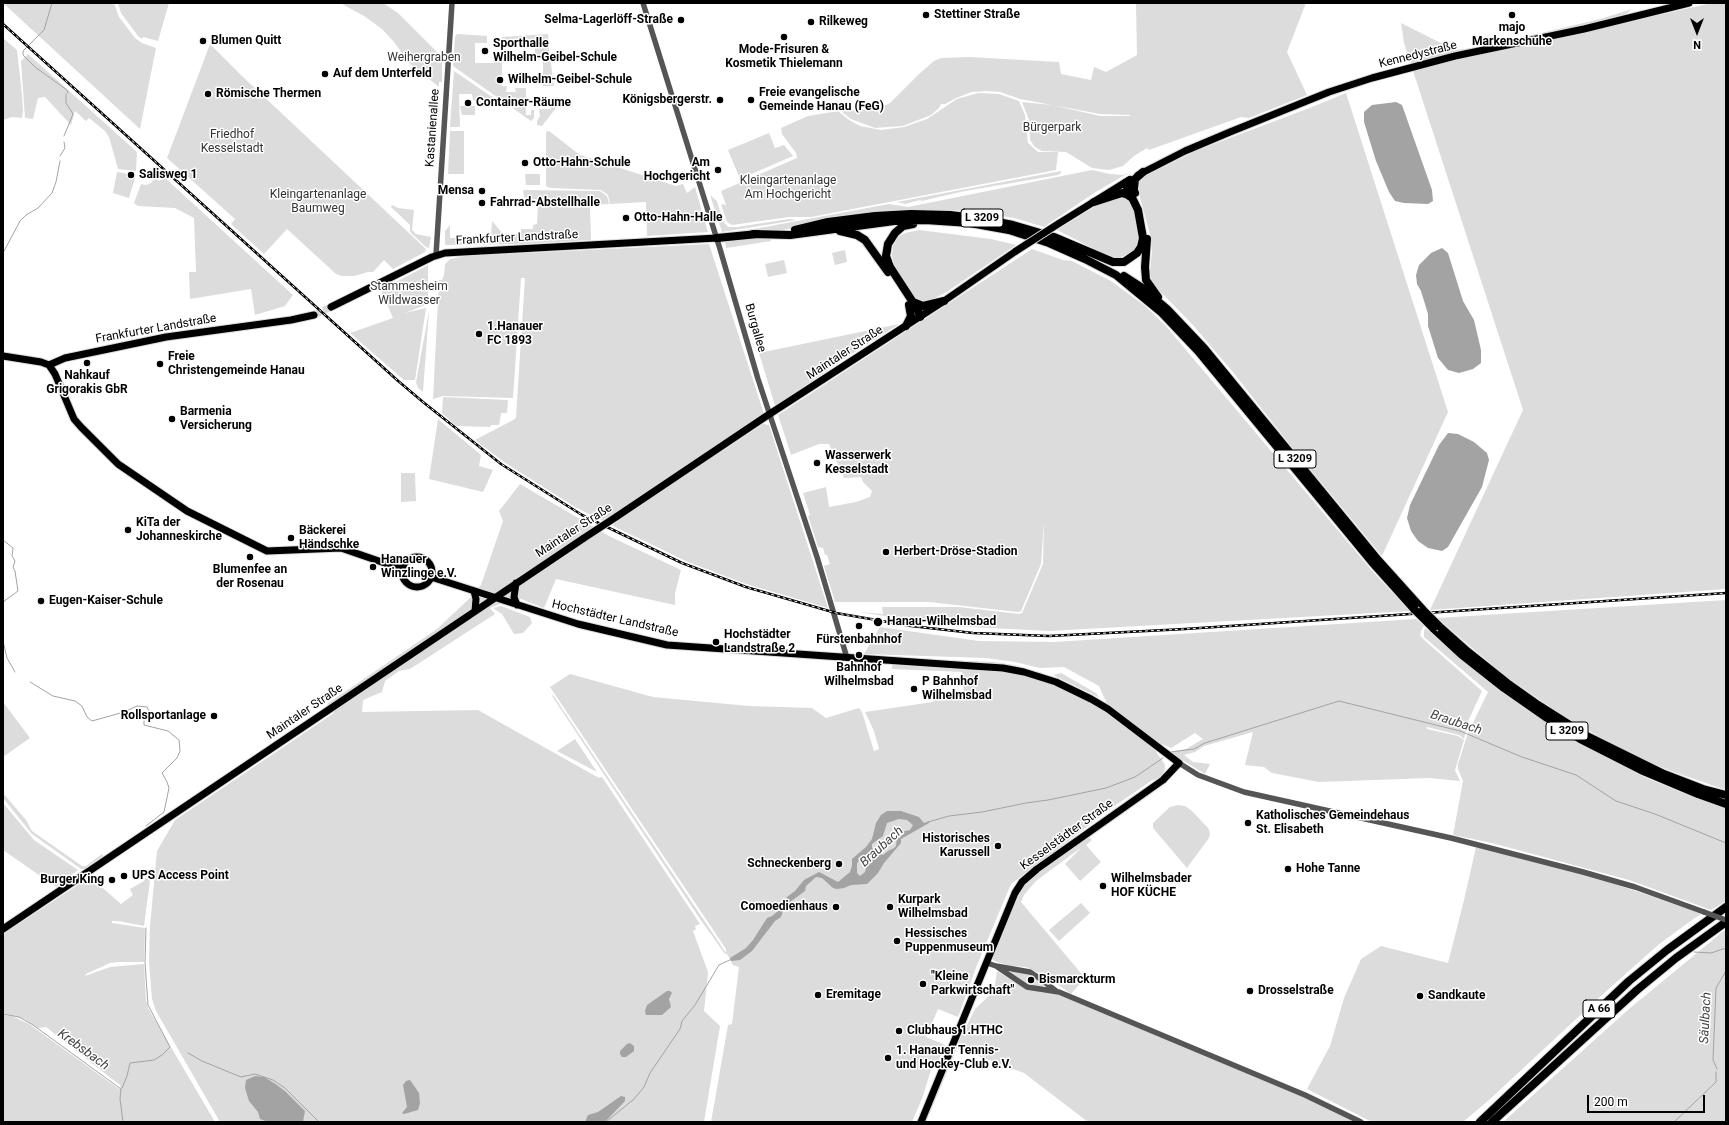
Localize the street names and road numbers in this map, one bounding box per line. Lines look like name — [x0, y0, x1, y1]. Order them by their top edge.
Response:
street label: Kennedystraße — [1378, 38, 1458, 72]
street label: Kastanienallee — [423, 88, 443, 168]
road number: L 3209 — [961, 209, 1003, 227]
street label: Frankfurter Landstraße — [456, 228, 578, 248]
street label: Burgallee — [741, 302, 769, 354]
street label: Frankfurter Landstraße — [94, 311, 218, 347]
street label: Maintaler Straße — [804, 323, 886, 383]
road number: L 3209 — [1274, 450, 1316, 468]
street label: Maintaler Straße — [533, 501, 615, 561]
street label: Hochstädter Landstraße — [550, 597, 680, 641]
street label: Maintaler Straße — [264, 681, 346, 743]
road number: L 3209 — [1546, 722, 1588, 740]
street label: Kesselstädter Straße — [1018, 797, 1116, 873]
road number: A 66 — [1583, 1000, 1615, 1018]

